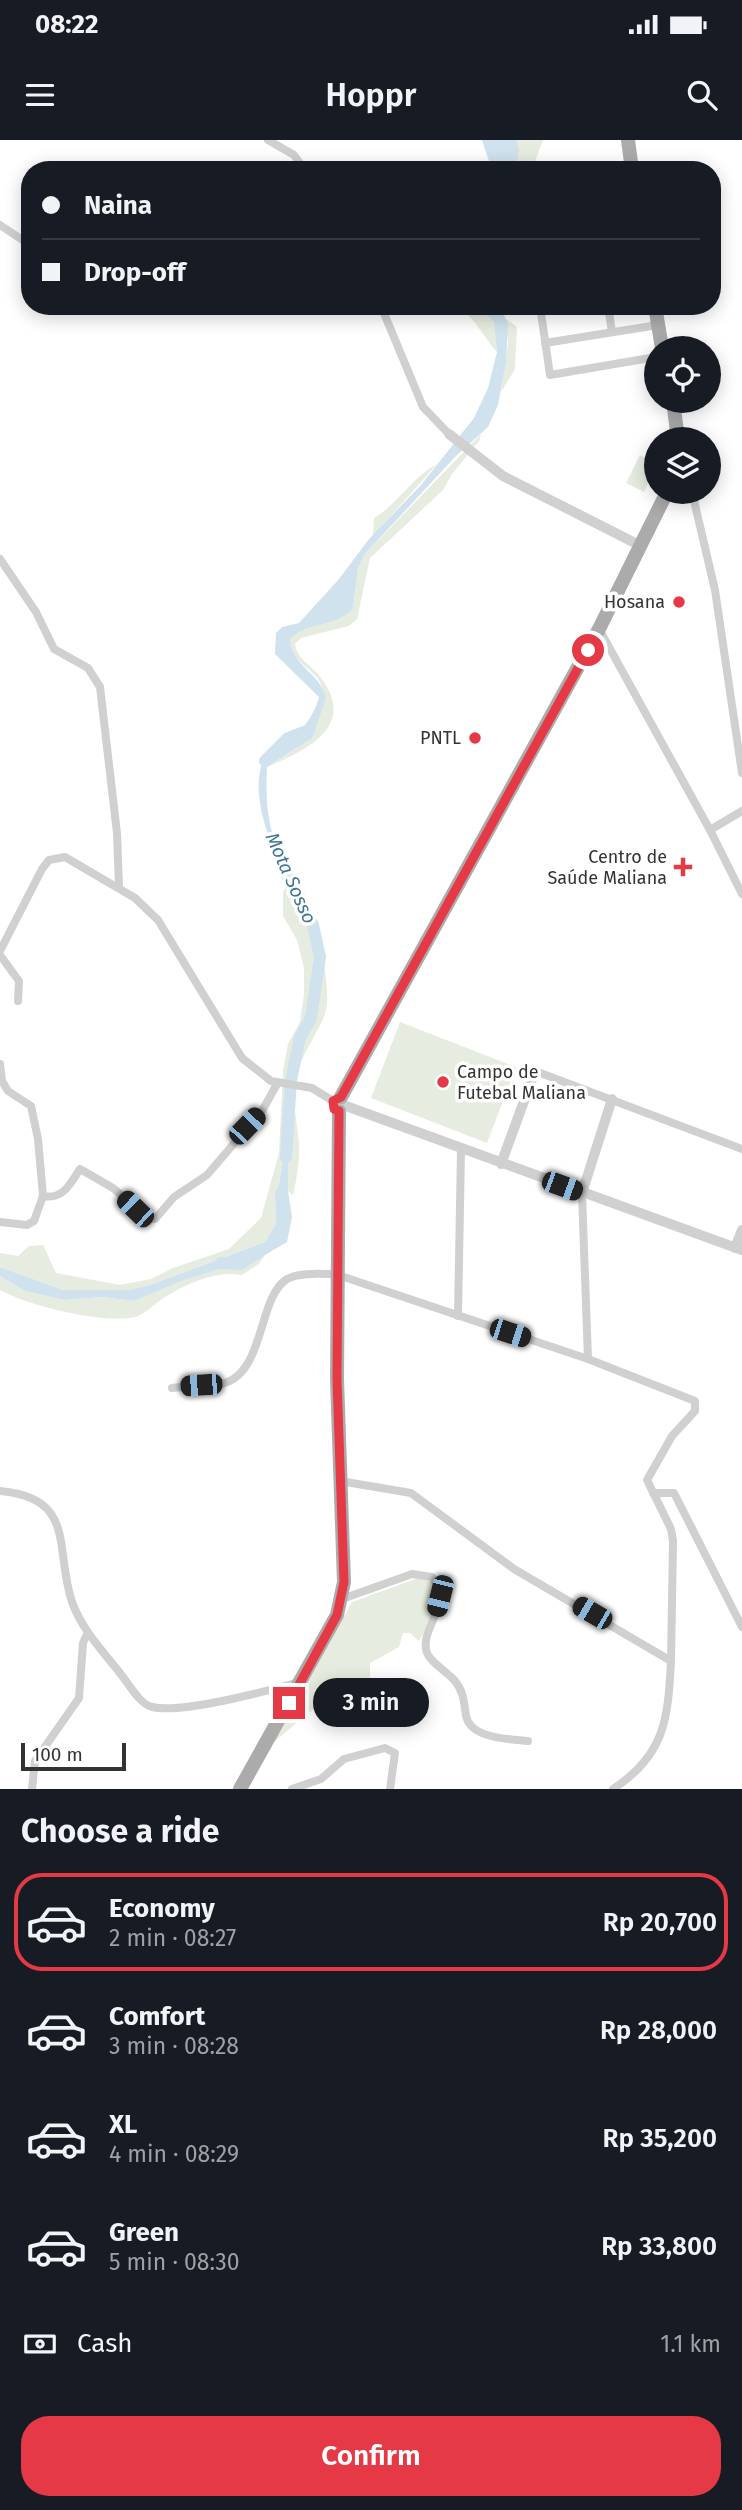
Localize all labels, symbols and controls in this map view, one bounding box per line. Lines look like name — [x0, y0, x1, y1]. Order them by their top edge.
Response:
text: 08:22 — [35, 9, 98, 40]
icon: menu — [21, 76, 59, 114]
text: Hoppr — [326, 76, 416, 114]
icon: search — [683, 76, 721, 114]
text: Naina — [84, 190, 152, 221]
text: Drop-off — [84, 257, 186, 288]
map controls — [644, 336, 721, 504]
button: locate — [644, 336, 721, 413]
button: layers — [644, 427, 721, 504]
place label: Hosana — [604, 591, 665, 613]
marker: Hosana — [671, 594, 687, 610]
route start — [572, 634, 604, 666]
place label: PNTL — [420, 727, 461, 749]
marker: PNTL — [467, 730, 483, 746]
water label: Mota Sosso — [261, 829, 321, 927]
place label: Centro de Saúde Maliana — [547, 846, 667, 889]
marker: Centro de Saúde Maliana — [673, 857, 693, 877]
place label: Campo de Futebal Maliana — [457, 1061, 586, 1104]
marker: Campo de Futebal Maliana — [435, 1074, 451, 1090]
car — [225, 1104, 270, 1148]
car — [539, 1169, 586, 1203]
car — [113, 1187, 158, 1231]
car — [487, 1317, 534, 1349]
car — [180, 1373, 223, 1397]
car — [425, 1573, 456, 1619]
car — [569, 1593, 616, 1633]
callout: 3 min — [314, 1678, 429, 1728]
route end — [273, 1687, 305, 1719]
text: 3 min — [343, 1688, 399, 1716]
scale bar — [21, 1740, 126, 1772]
text: 100 m — [32, 1743, 83, 1766]
text: Choose a ride — [21, 1812, 219, 1850]
icon: car — [25, 1891, 88, 1954]
text: Economy — [109, 1893, 215, 1924]
text: Rp 20,700 — [603, 1907, 717, 1938]
text: 2 min · 08:27 — [109, 1924, 236, 1952]
icon: car — [25, 1999, 88, 2062]
text: Comfort — [109, 2001, 205, 2032]
text: Rp 28,000 — [600, 2015, 717, 2046]
text: 3 min · 08:28 — [109, 2032, 239, 2060]
icon: car — [25, 2107, 88, 2170]
text: XL — [109, 2109, 137, 2140]
text: Rp 35,200 — [602, 2123, 717, 2154]
text: 4 min · 08:29 — [109, 2140, 239, 2168]
icon: car — [25, 2215, 88, 2278]
text: Green — [109, 2217, 179, 2248]
text: Rp 33,800 — [601, 2231, 717, 2262]
text: 5 min · 08:30 — [109, 2248, 240, 2276]
icon: cash — [21, 2325, 59, 2363]
text: Cash — [77, 2328, 133, 2359]
text: 1.1 km — [660, 2330, 721, 2358]
button: Confirm — [21, 2416, 721, 2496]

